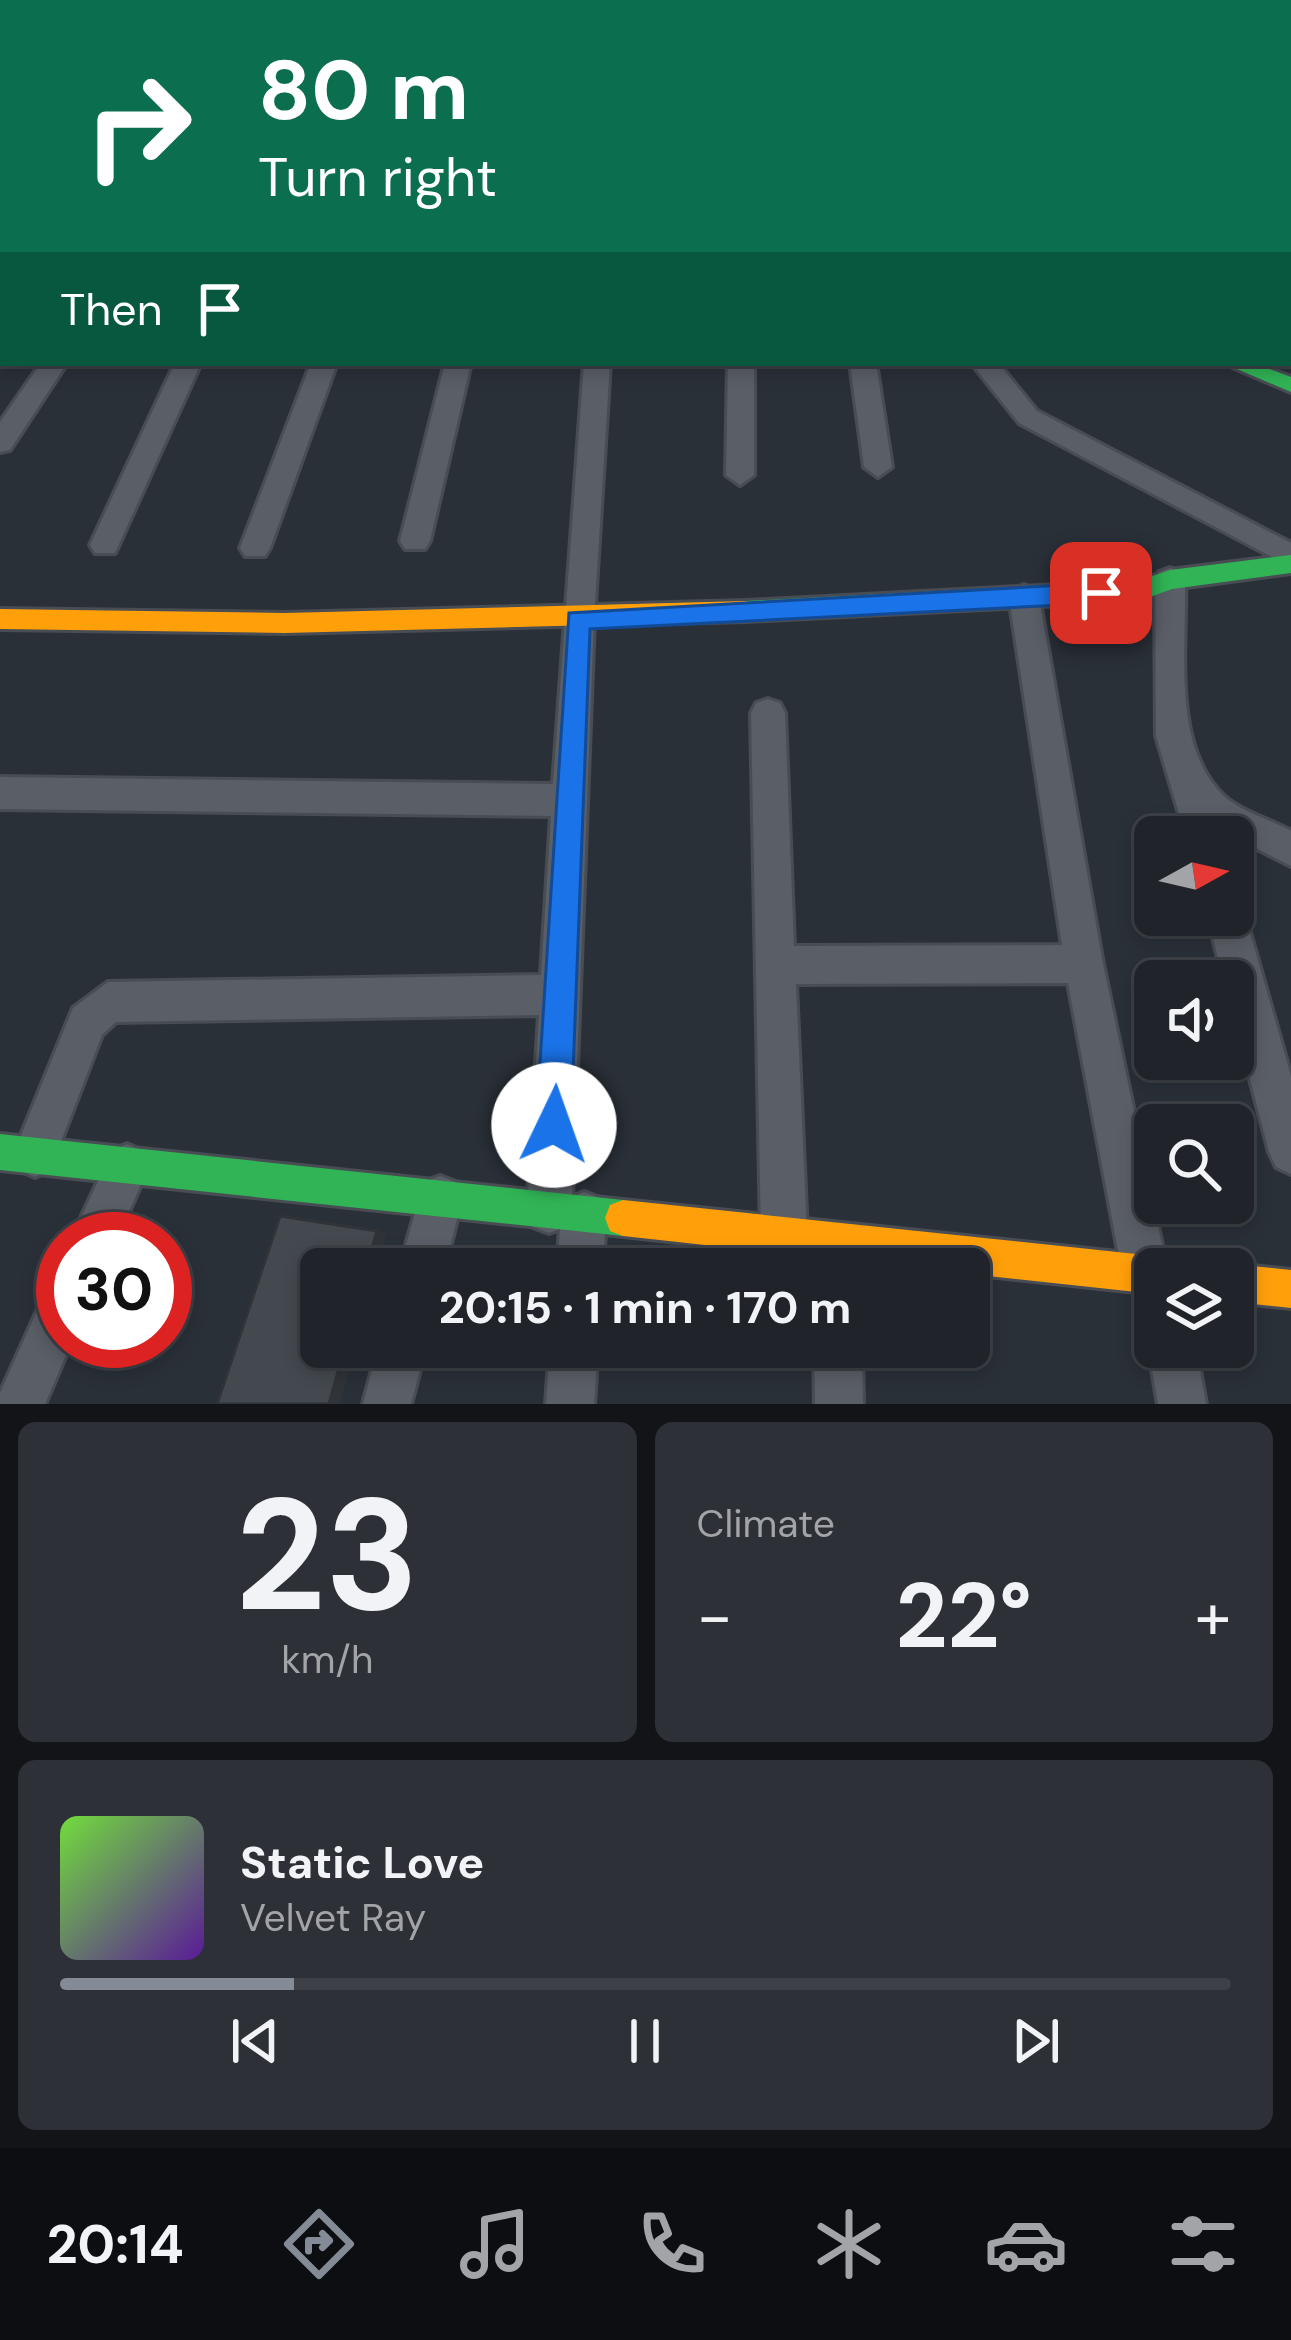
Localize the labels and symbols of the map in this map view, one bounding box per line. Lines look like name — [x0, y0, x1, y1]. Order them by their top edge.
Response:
pin — [1050, 542, 1152, 644]
north arrow — [1134, 816, 1254, 936]
position arrow — [491, 1062, 617, 1188]
speed limit sign: 30 — [36, 1212, 192, 1368]

